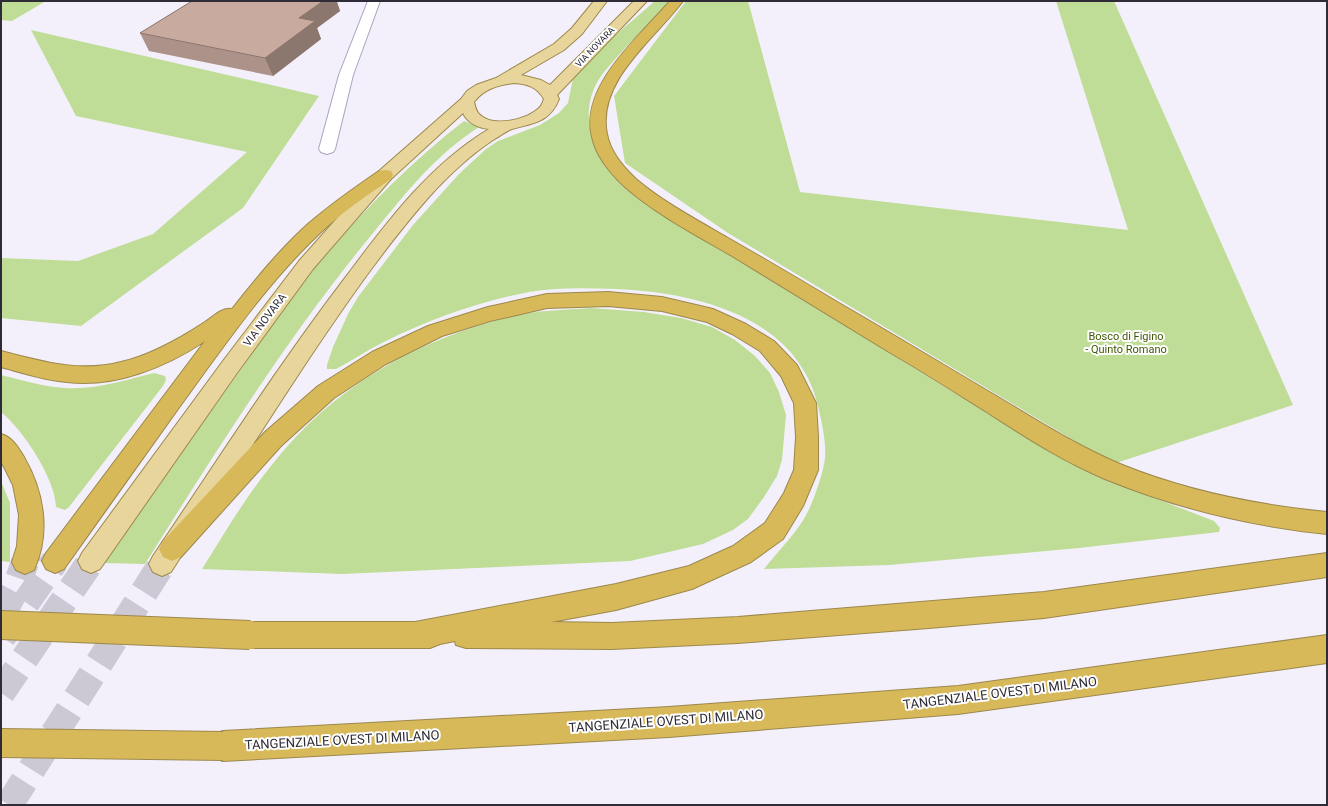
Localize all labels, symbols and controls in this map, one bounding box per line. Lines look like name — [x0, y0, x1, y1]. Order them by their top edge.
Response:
street label: VIA NOVARA — [573, 25, 617, 69]
street label: VIA NOVARA — [241, 290, 290, 349]
park label: Bosco di Figino - Quinto Romano — [1085, 330, 1167, 356]
street label: TANGENZIALE OVEST DI MILANO — [902, 674, 1098, 712]
street label: TANGENZIALE OVEST DI MILANO — [568, 707, 764, 735]
street label: TANGENZIALE OVEST DI MILANO — [244, 727, 440, 753]

